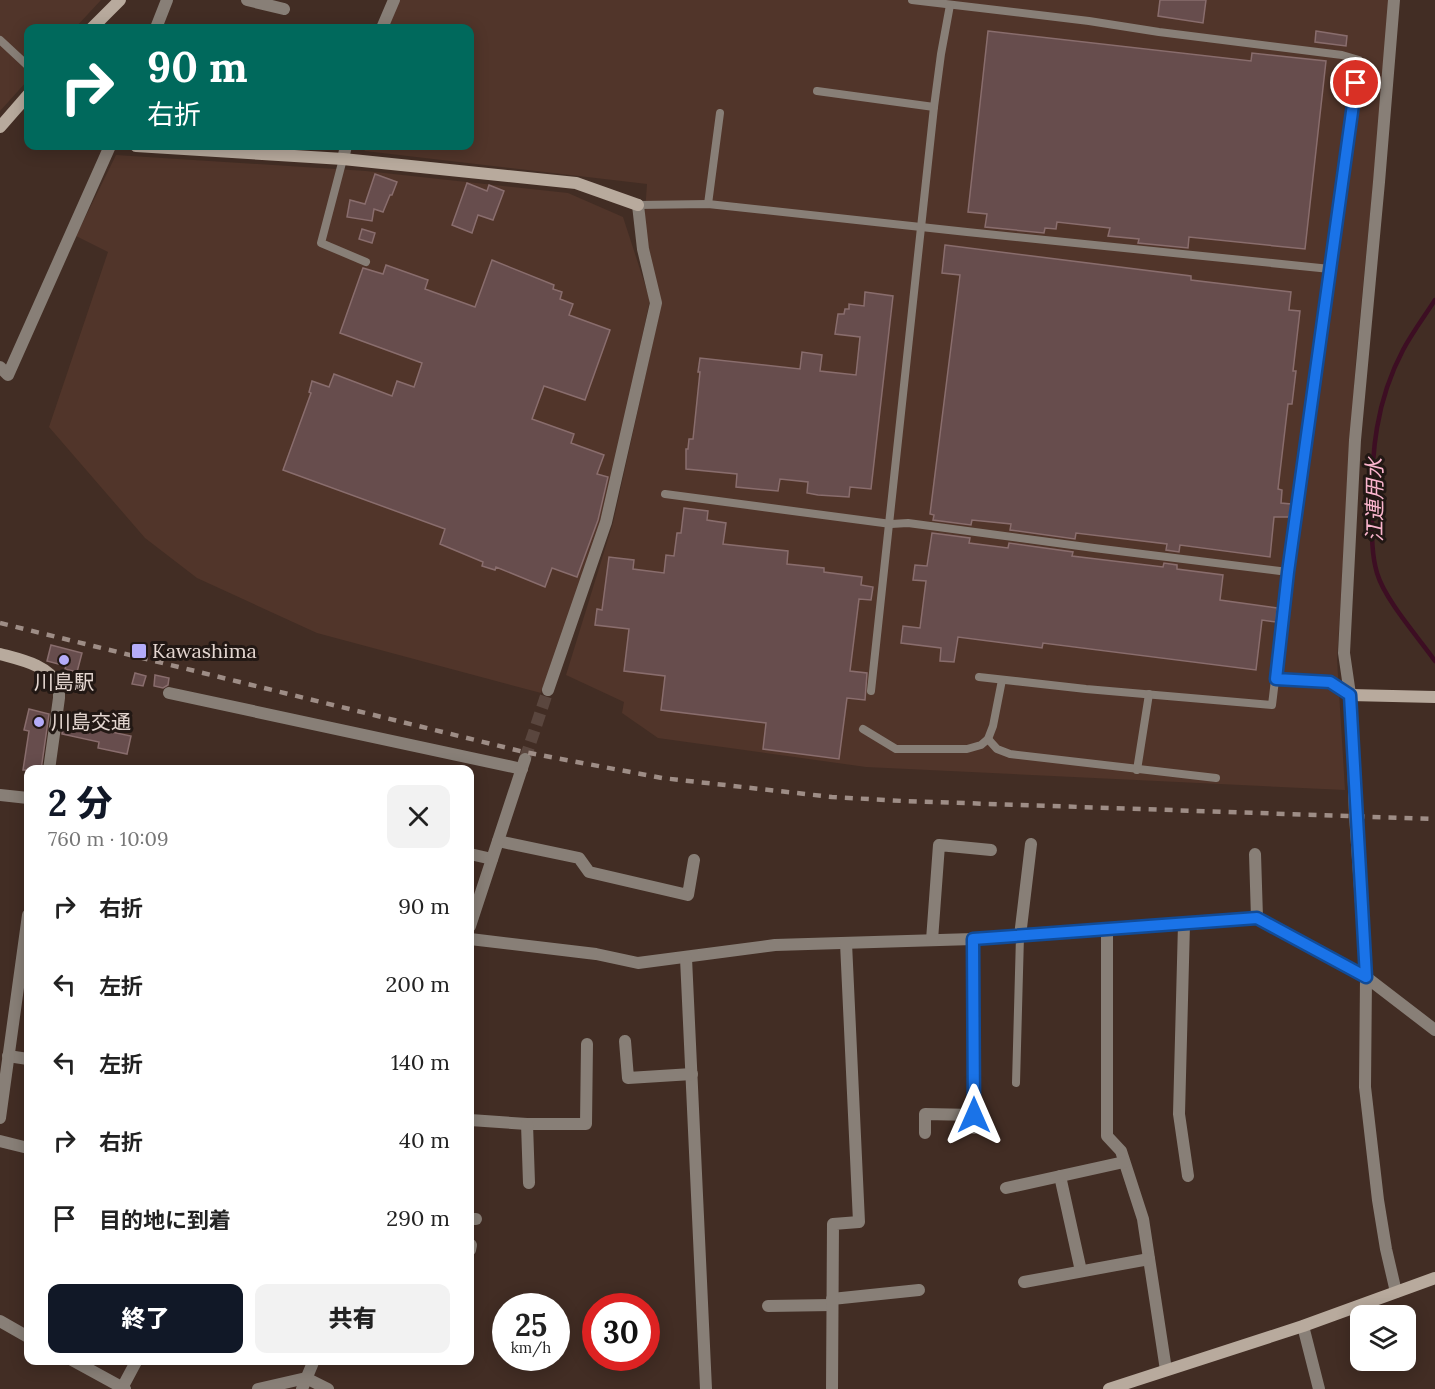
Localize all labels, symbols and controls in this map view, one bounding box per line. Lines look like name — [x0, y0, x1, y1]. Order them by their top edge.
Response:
text: 90 m — [147, 40, 248, 94]
icon: right — [48, 48, 126, 126]
pin — [1330, 57, 1381, 108]
icon: arrive — [1339, 66, 1372, 99]
text: 右折 — [147, 97, 201, 131]
water label: 江連用水 — [1361, 456, 1388, 542]
place label: Kawashima — [152, 638, 257, 663]
marker: Kawashima — [130, 642, 148, 660]
marker: 川島駅 — [57, 653, 71, 667]
place label: 川島駅 — [34, 669, 94, 694]
place label: 川島交通 — [51, 709, 131, 734]
marker: 川島交通 — [32, 715, 46, 729]
text: 2 分 — [48, 780, 113, 826]
button: close — [387, 785, 450, 848]
text: 760 m · 10:09 — [48, 826, 169, 851]
icon: right — [48, 890, 81, 923]
text: 90 m — [398, 892, 450, 920]
text: 右折 — [99, 894, 143, 922]
icon: left — [48, 968, 81, 1001]
text: 200 m — [385, 970, 450, 998]
text: 左折 — [99, 972, 143, 1000]
icon: left — [48, 1046, 81, 1079]
text: 140 m — [391, 1048, 450, 1076]
text: 左折 — [99, 1050, 143, 1078]
position arrow — [942, 1083, 1006, 1147]
icon: right — [48, 1124, 81, 1157]
text: 40 m — [399, 1126, 450, 1154]
text: 右折 — [99, 1128, 143, 1156]
icon: arrive — [48, 1202, 81, 1235]
text: 290 m — [386, 1204, 450, 1232]
text: 目的地に到着 — [99, 1206, 231, 1234]
button: 終了 — [48, 1284, 243, 1353]
button: 共有 — [255, 1284, 450, 1353]
speed limit sign: 30 — [582, 1293, 660, 1371]
map controls — [1350, 1305, 1416, 1371]
button: layers — [1350, 1305, 1416, 1371]
text: 25 — [515, 1306, 547, 1344]
text: km/h — [511, 1338, 551, 1357]

